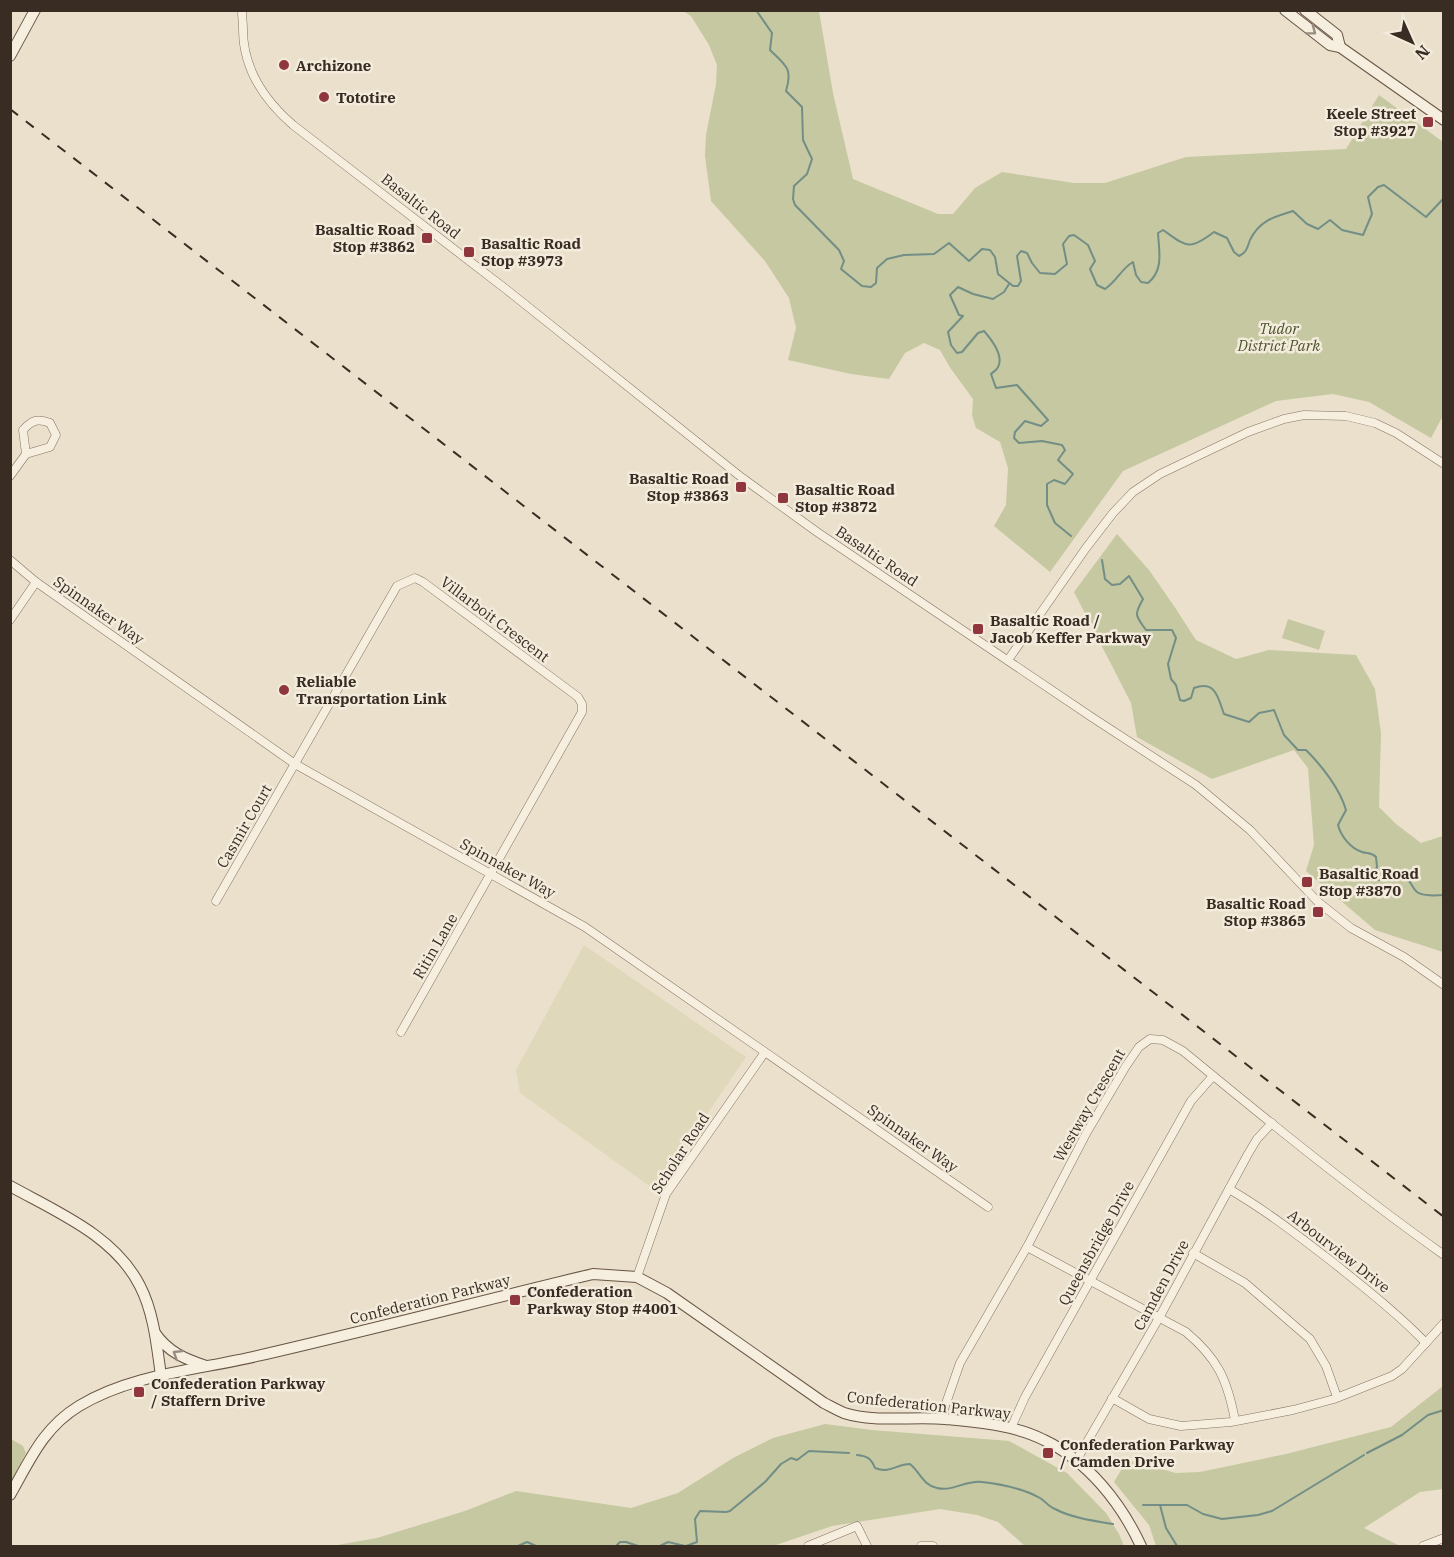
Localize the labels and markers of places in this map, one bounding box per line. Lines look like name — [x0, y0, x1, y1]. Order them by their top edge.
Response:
place label: Archizone — [296, 56, 371, 75]
marker: Archizone — [277, 58, 291, 72]
place label: Tototire — [336, 88, 396, 107]
marker: Tototire — [317, 90, 331, 104]
place label: Keele Street Stop #3927 — [1326, 104, 1416, 140]
marker: Keele Street Stop #3927 — [1421, 115, 1435, 129]
place label: Basaltic Road Stop #3862 — [315, 220, 416, 256]
marker: Basaltic Road Stop #3862 — [420, 231, 434, 245]
place label: Basaltic Road Stop #3973 — [481, 234, 582, 270]
marker: Basaltic Road Stop #3973 — [462, 245, 476, 259]
place label: Basaltic Road Stop #3863 — [629, 469, 730, 505]
marker: Basaltic Road Stop #3863 — [734, 480, 748, 494]
place label: Basaltic Road Stop #3872 — [795, 480, 896, 516]
marker: Basaltic Road Stop #3872 — [776, 491, 790, 505]
place label: Basaltic Road / Jacob Keffer Parkway — [990, 611, 1151, 647]
marker: Basaltic Road / Jacob Keffer Parkway — [971, 622, 985, 636]
place label: Reliable Transportation Link — [296, 672, 447, 708]
marker: Reliable Transportation Link — [277, 683, 291, 697]
place label: Basaltic Road Stop #3870 — [1319, 864, 1420, 900]
marker: Basaltic Road Stop #3870 — [1300, 875, 1314, 889]
place label: Basaltic Road Stop #3865 — [1206, 894, 1307, 930]
marker: Basaltic Road Stop #3865 — [1311, 905, 1325, 919]
place label: Confederation Parkway Stop #4001 — [527, 1282, 678, 1318]
marker: Confederation Parkway Stop #4001 — [508, 1293, 522, 1307]
place label: Confederation Parkway / Staffern Drive — [151, 1374, 326, 1410]
marker: Confederation Parkway / Staffern Drive — [132, 1385, 146, 1399]
place label: Confederation Parkway / Camden Drive — [1060, 1435, 1235, 1471]
marker: Confederation Parkway / Camden Drive — [1041, 1446, 1055, 1460]

